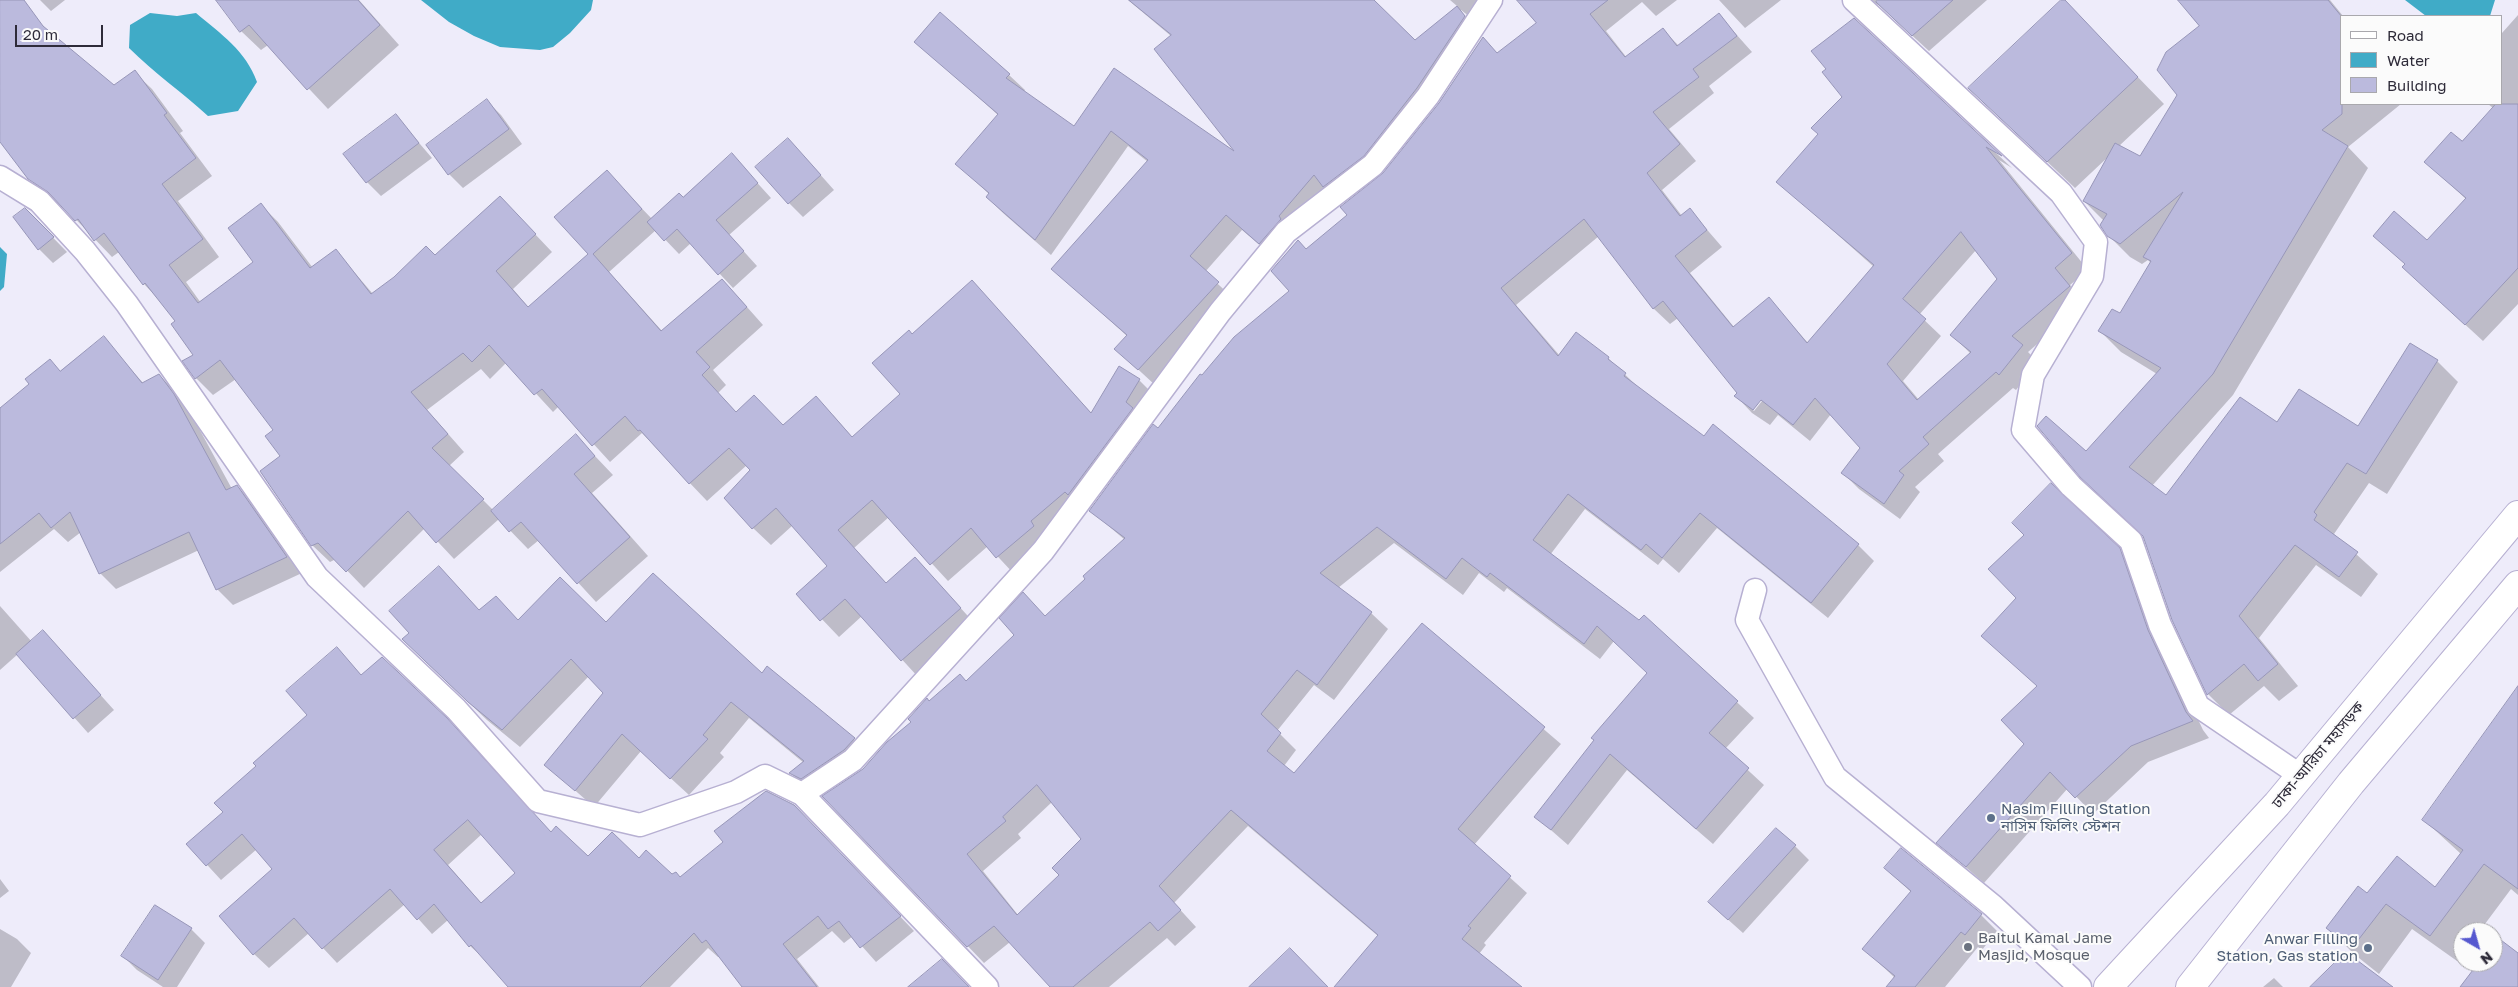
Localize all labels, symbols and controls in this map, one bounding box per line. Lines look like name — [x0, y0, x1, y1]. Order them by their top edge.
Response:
scale bar — [18, 15, 105, 47]
legend — [2340, 15, 2503, 105]
text: 20 m — [23, 25, 58, 43]
text: Road — [2387, 26, 2424, 44]
text: Water — [2387, 51, 2430, 69]
text: Building — [2387, 76, 2447, 94]
street label: ঢাকা-আরিচা মহাসড়ক — [2268, 698, 2368, 812]
place label: Nasim Filling Station নাসিম ফিলিং স্টেশন — [2001, 800, 2151, 835]
marker: Nasim Filling Station নাসিম ফিলিং স্টেশন — [1985, 812, 1997, 824]
north arrow — [2453, 922, 2503, 972]
place label: Baitul Kamal Jame Masjid, Mosque — [1978, 929, 2112, 964]
place label: Anwar Filling Station, Gas station — [2217, 930, 2358, 965]
marker: Baitul Kamal Jame Masjid, Mosque — [1962, 941, 1974, 953]
marker: Anwar Filling Station, Gas station — [2362, 942, 2374, 954]
text: N — [2478, 948, 2496, 968]

